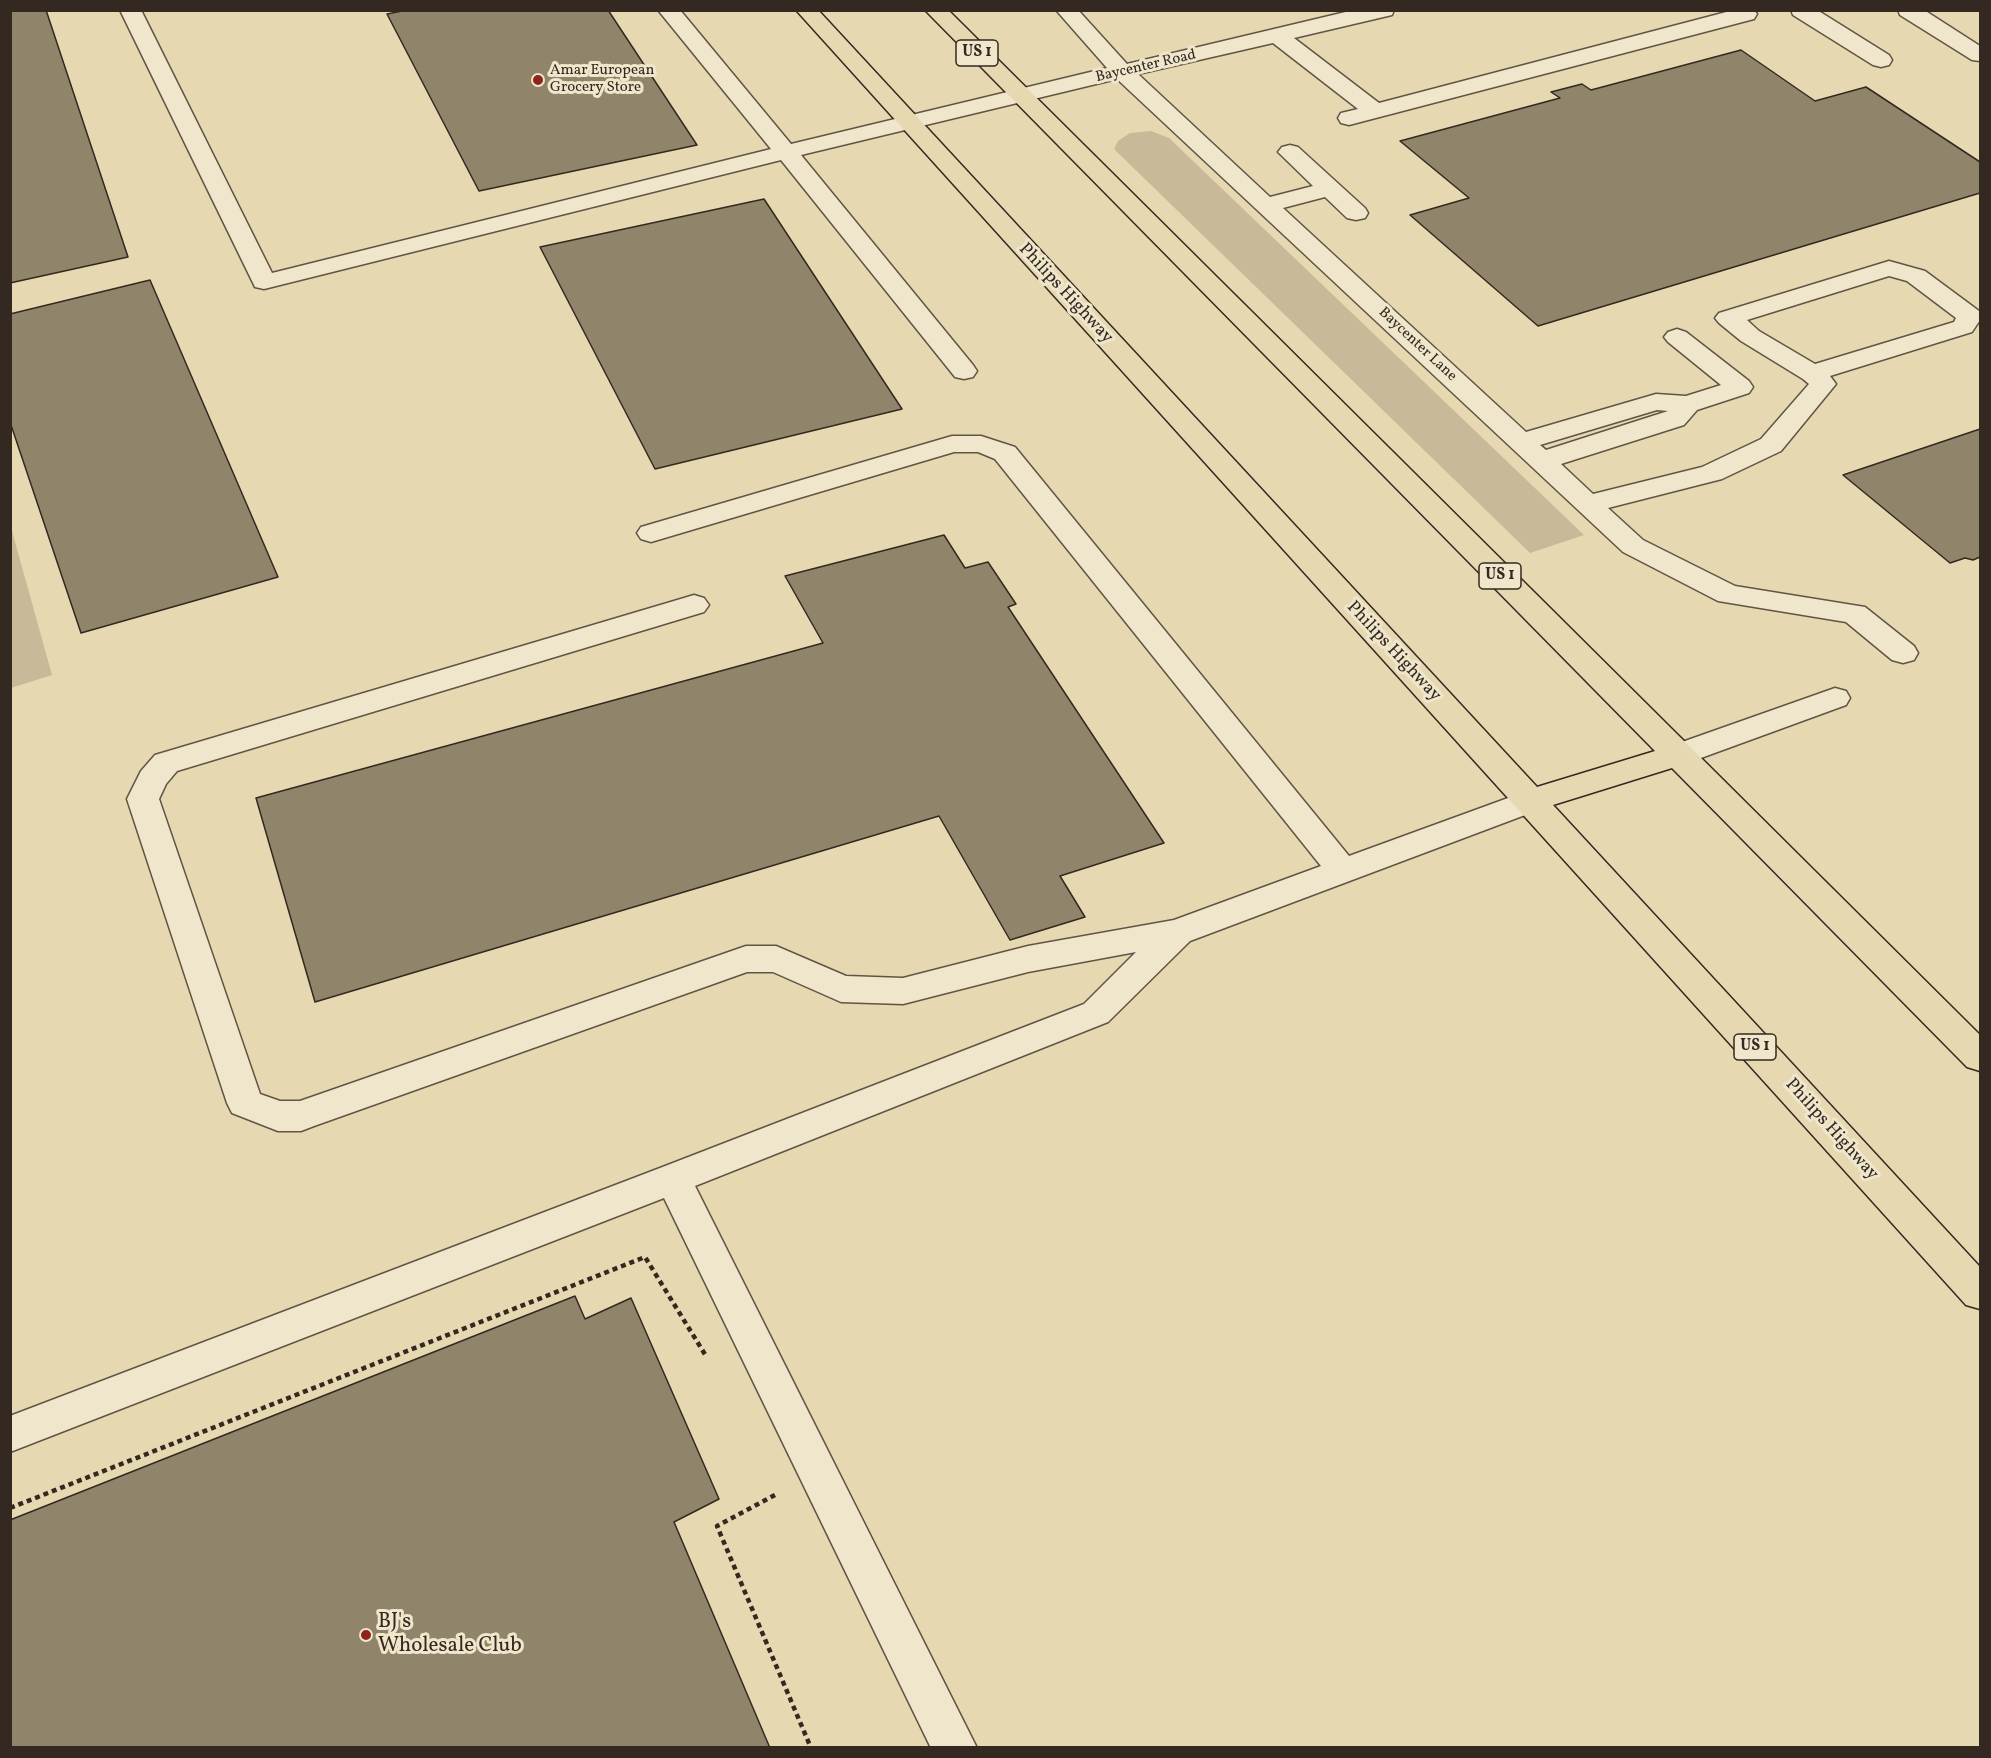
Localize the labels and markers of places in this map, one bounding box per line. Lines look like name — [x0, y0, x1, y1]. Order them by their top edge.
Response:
place label: Amar European Grocery Store — [550, 62, 654, 97]
marker: Amar European Grocery Store — [531, 73, 545, 87]
place label: BJ's Wholesale Club — [378, 1610, 522, 1660]
marker: BJ's Wholesale Club — [359, 1628, 373, 1642]

